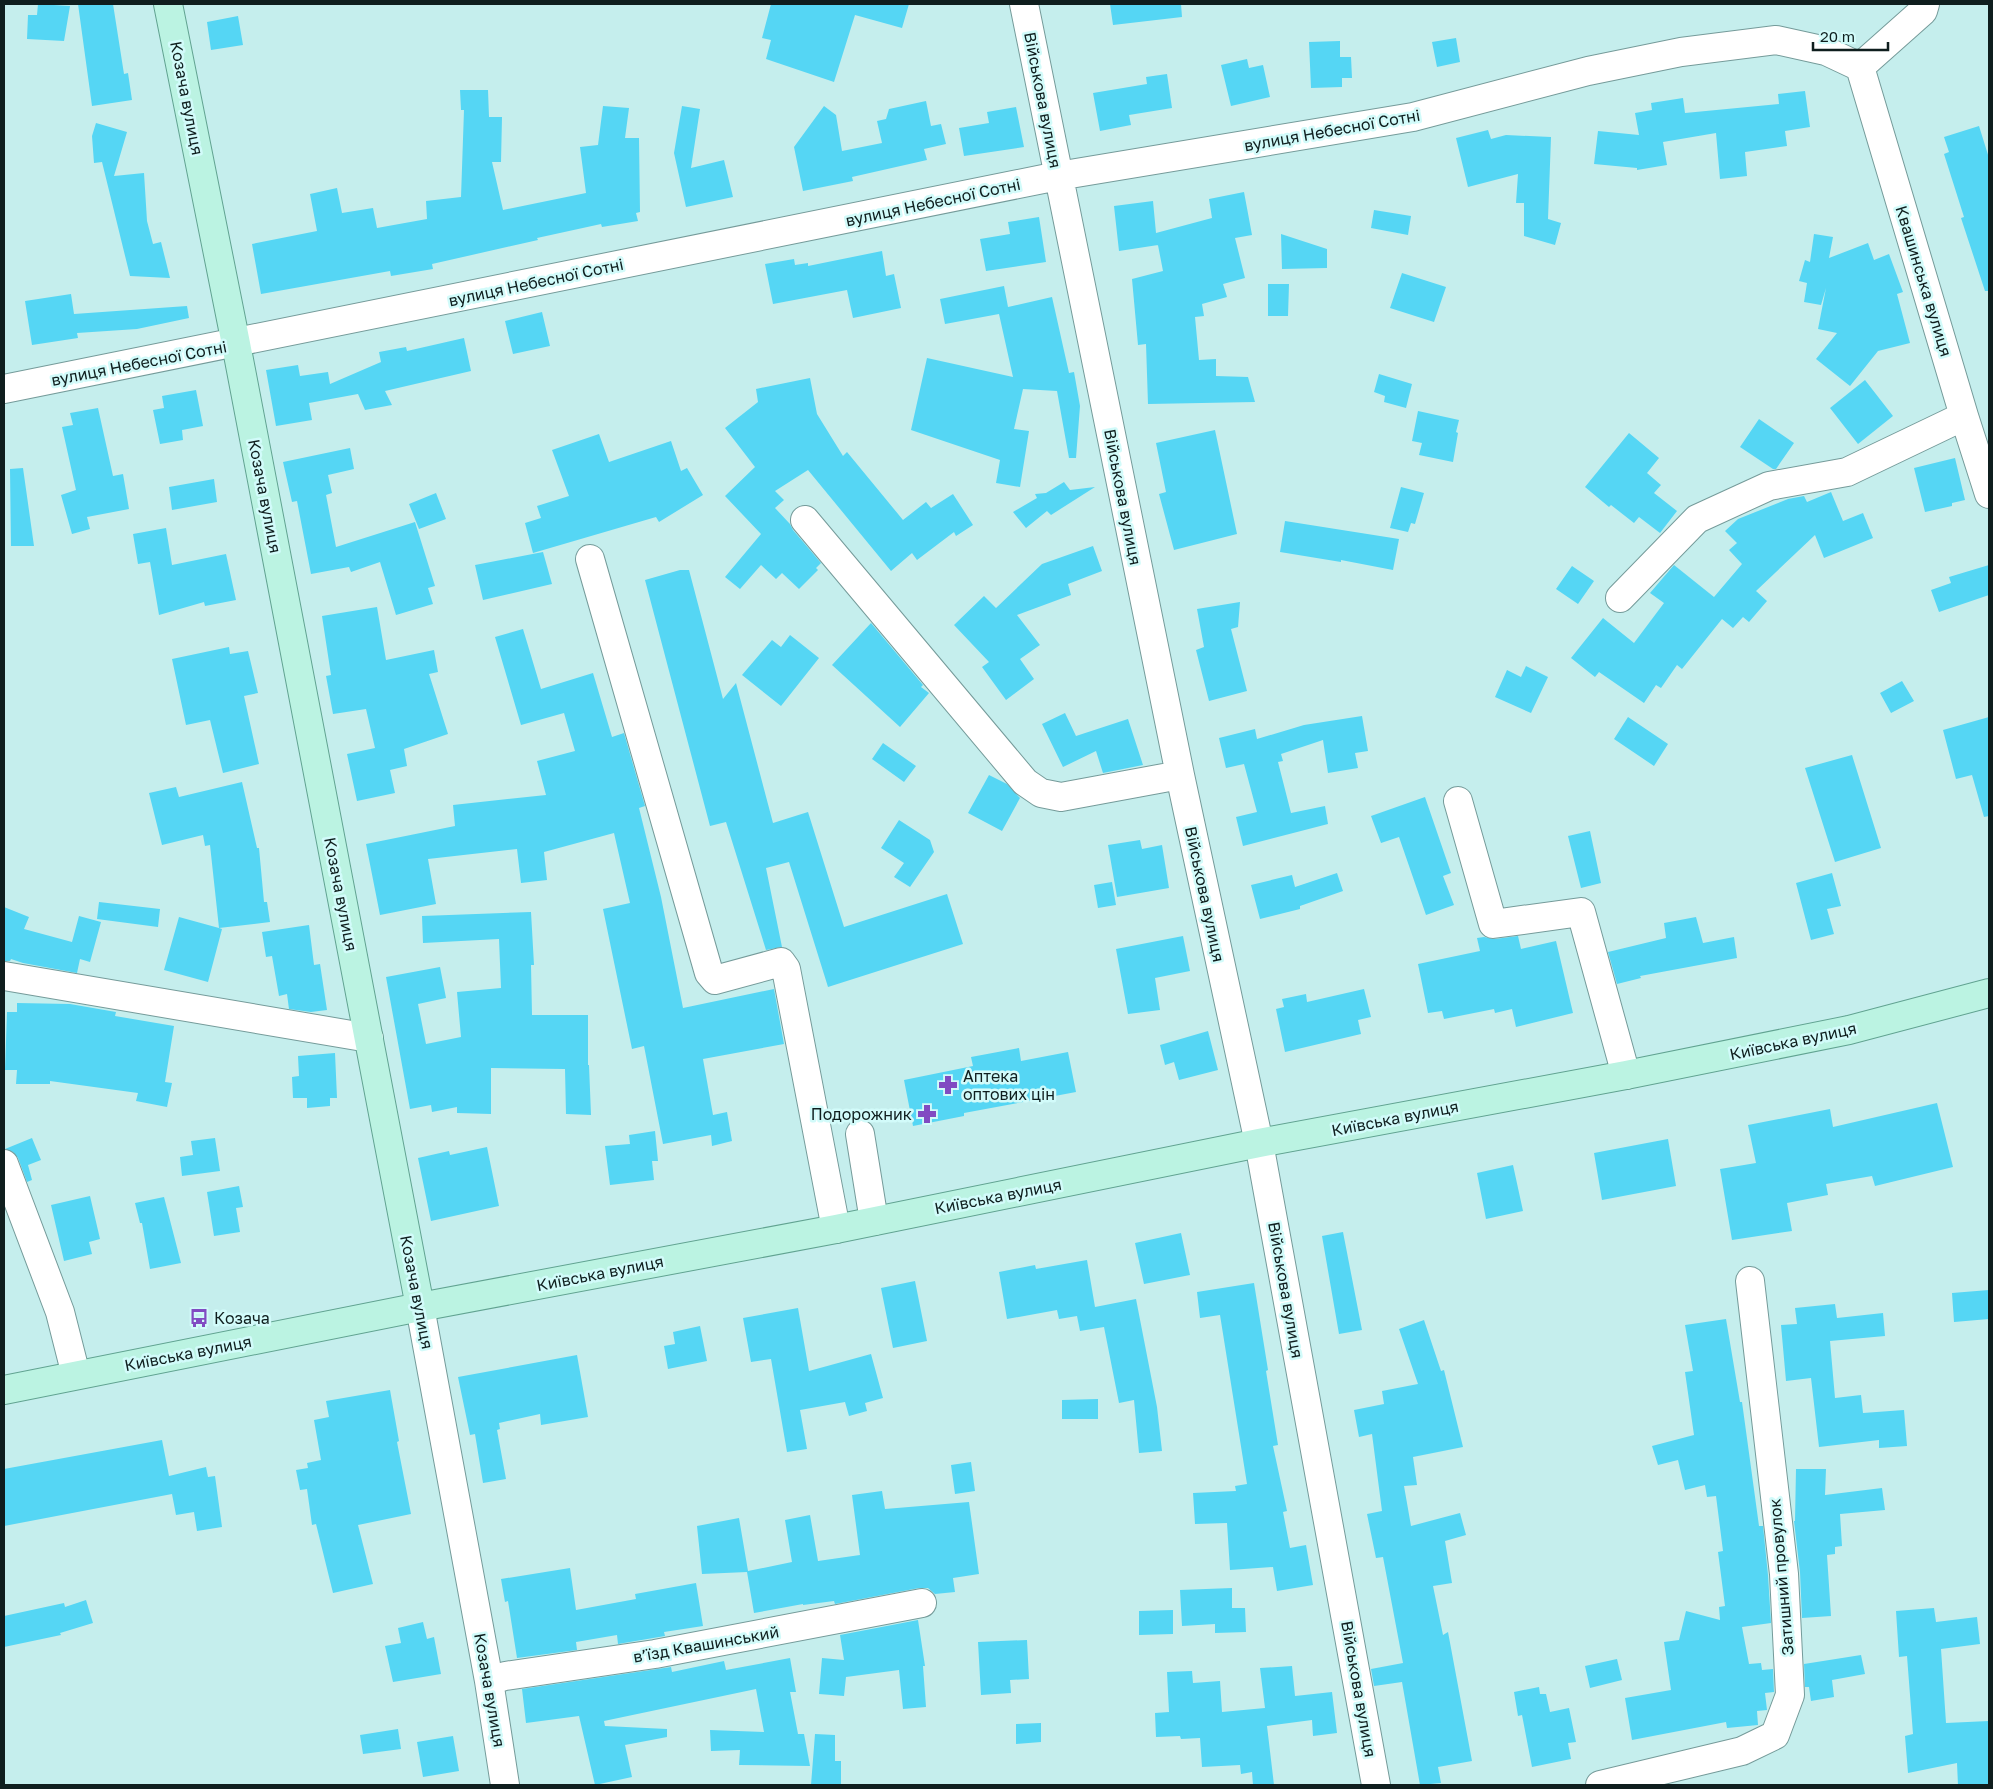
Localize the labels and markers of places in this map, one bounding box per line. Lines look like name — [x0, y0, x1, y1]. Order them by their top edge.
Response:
place label: Аптека оптових цін — [963, 1066, 1055, 1104]
pharmacy icon: Аптека оптових цін — [937, 1074, 959, 1096]
pharmacy icon: Подорожник — [916, 1103, 938, 1125]
place label: Подорожник — [811, 1104, 912, 1124]
bus stop icon: Козача — [188, 1307, 210, 1329]
place label: Козача — [214, 1308, 270, 1328]

